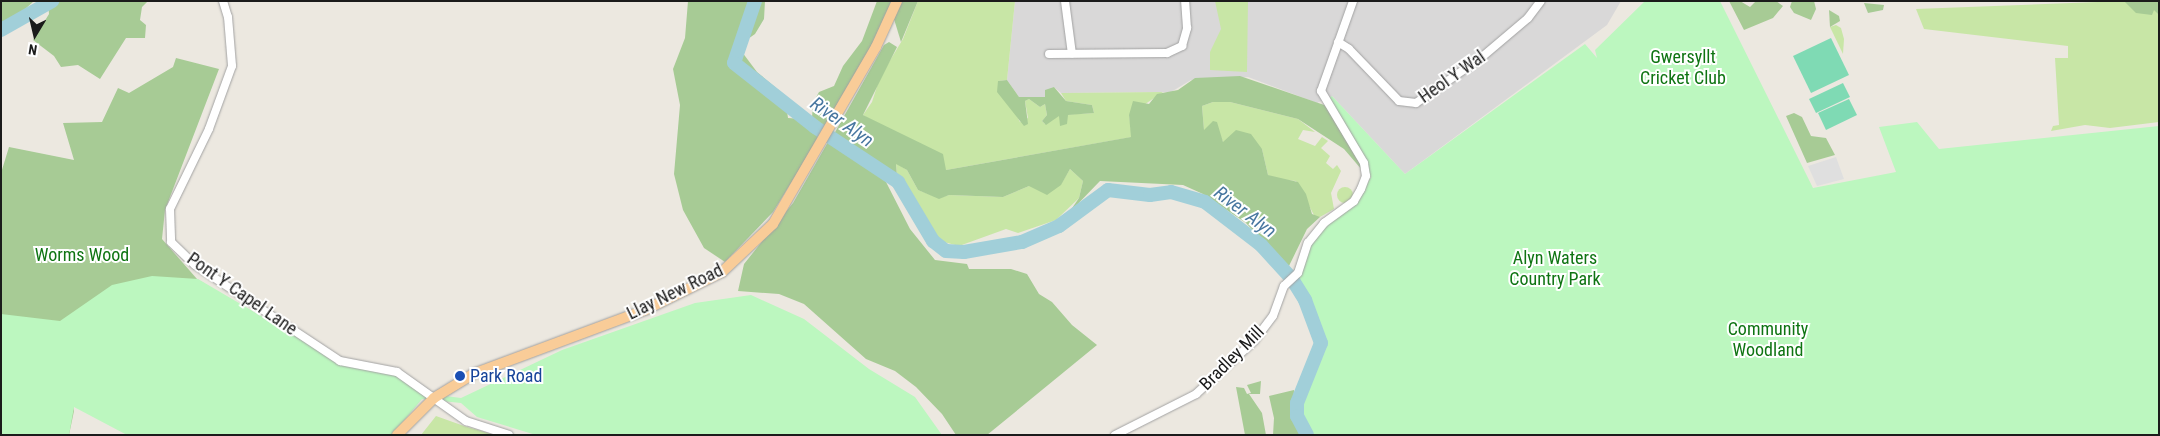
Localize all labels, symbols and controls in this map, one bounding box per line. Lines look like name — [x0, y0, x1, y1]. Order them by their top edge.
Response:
north arrow — [10, 10, 60, 60]
text: N — [27, 41, 38, 58]
street label: Heol Y Wal — [1414, 46, 1490, 108]
park label: Gwersyllt Cricket Club — [1640, 47, 1726, 90]
water label: River Alyn — [806, 92, 878, 152]
water label: River Alyn — [1209, 181, 1281, 243]
park label: Worms Wood — [35, 244, 129, 266]
street label: Pont Y Capel Lane — [183, 248, 301, 340]
park label: Alyn Waters Country Park — [1509, 248, 1601, 290]
street label: Llay New Road — [623, 259, 727, 325]
park label: Community Woodland — [1728, 319, 1808, 362]
street label: Bradley Mill — [1195, 321, 1269, 395]
place label: Park Road — [470, 365, 542, 387]
marker: Park Road — [454, 370, 466, 382]

